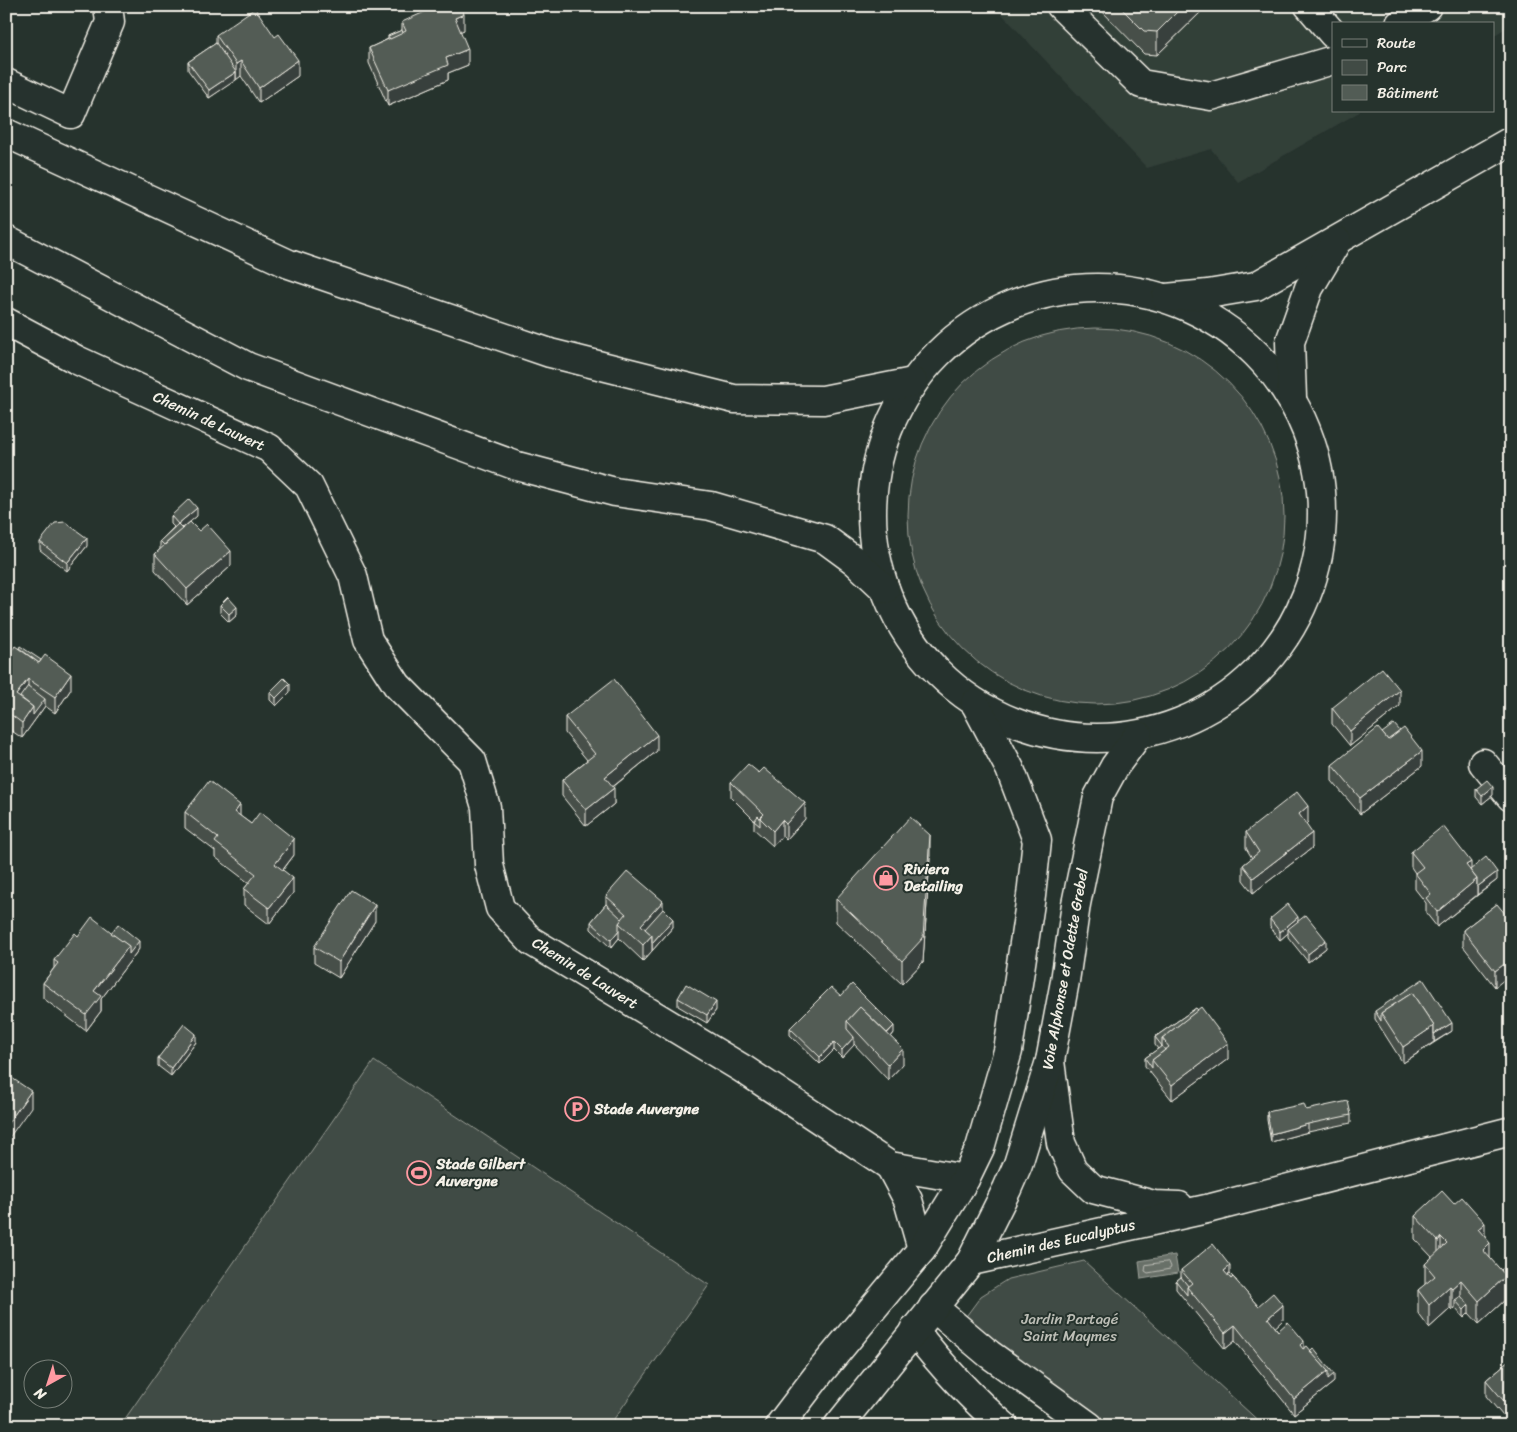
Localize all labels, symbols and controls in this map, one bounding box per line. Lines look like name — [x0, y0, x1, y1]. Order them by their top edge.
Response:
legend — [1332, 22, 1494, 112]
text: Route — [1377, 30, 1416, 56]
text: Parc — [1377, 54, 1407, 80]
text: Bâtiment — [1377, 80, 1439, 106]
street label: Chemin de Lauvert — [149, 384, 270, 459]
place label: Riviera Detailing — [903, 856, 963, 899]
shop icon: Riviera Detailing — [873, 865, 899, 891]
street label: Voie Alphonse et Odette Grebel — [1034, 866, 1096, 1072]
street label: Chemin de Lauvert — [527, 930, 644, 1016]
parking icon: Stade Auvergne — [564, 1096, 590, 1122]
place label: Stade Auvergne — [593, 1096, 699, 1122]
place label: Stade Gilbert Auvergne — [435, 1151, 526, 1194]
sports icon: Stade Gilbert Auvergne — [406, 1160, 432, 1186]
street label: Chemin des Eucalyptus — [984, 1211, 1138, 1271]
park label: Jardin Partagé Saint Maymes — [1021, 1306, 1119, 1349]
north arrow — [22, 1360, 72, 1410]
text: N — [28, 1381, 53, 1407]

